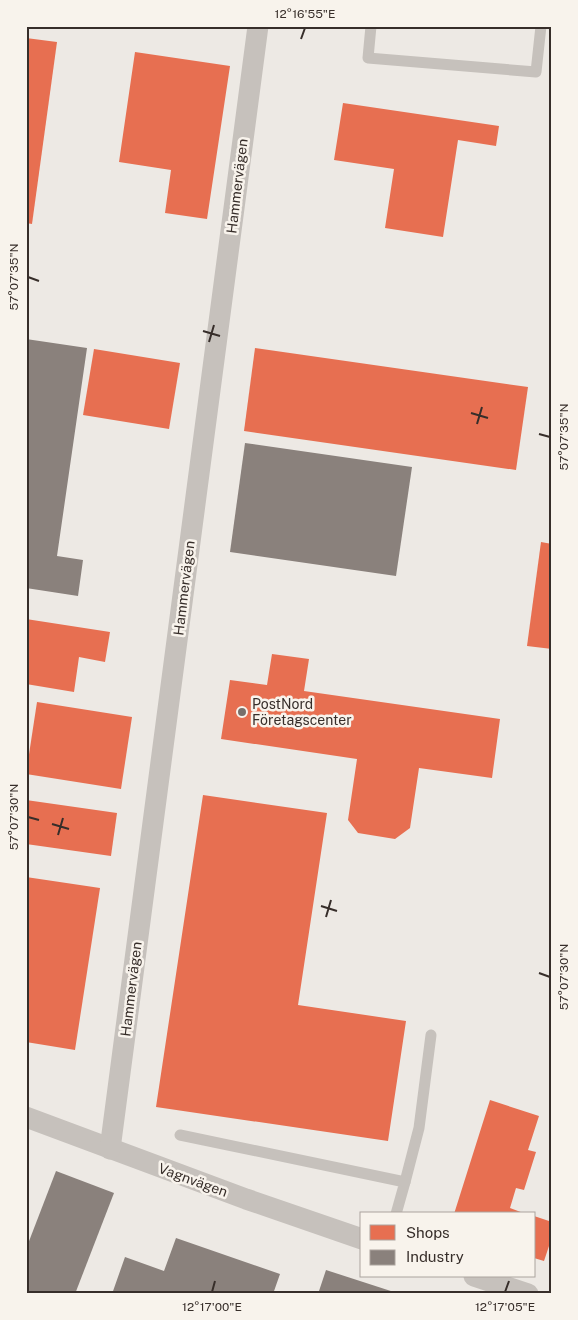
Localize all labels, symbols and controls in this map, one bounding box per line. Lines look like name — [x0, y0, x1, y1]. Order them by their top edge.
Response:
text: 12°16'55"E — [275, 7, 335, 21]
street label: Hammervägen — [223, 138, 251, 234]
text: 57°07'35"N — [7, 243, 21, 311]
text: 57°07'35"N — [557, 403, 571, 471]
street label: Hammervägen — [170, 540, 198, 636]
place label: PostNord Företagscenter — [252, 696, 352, 728]
marker: PostNord Företagscenter — [236, 706, 248, 718]
text: 57°07'30"N — [7, 784, 21, 850]
street label: Hammervägen — [117, 941, 145, 1037]
text: 57°07'30"N — [557, 944, 571, 1010]
street label: Vagnvägen — [156, 1160, 230, 1200]
legend — [360, 1212, 536, 1278]
text: Shops — [406, 1224, 450, 1241]
text: Industry — [406, 1248, 464, 1265]
text: 12°17'00"E — [182, 1300, 242, 1314]
text: 12°17'05"E — [475, 1300, 535, 1314]

